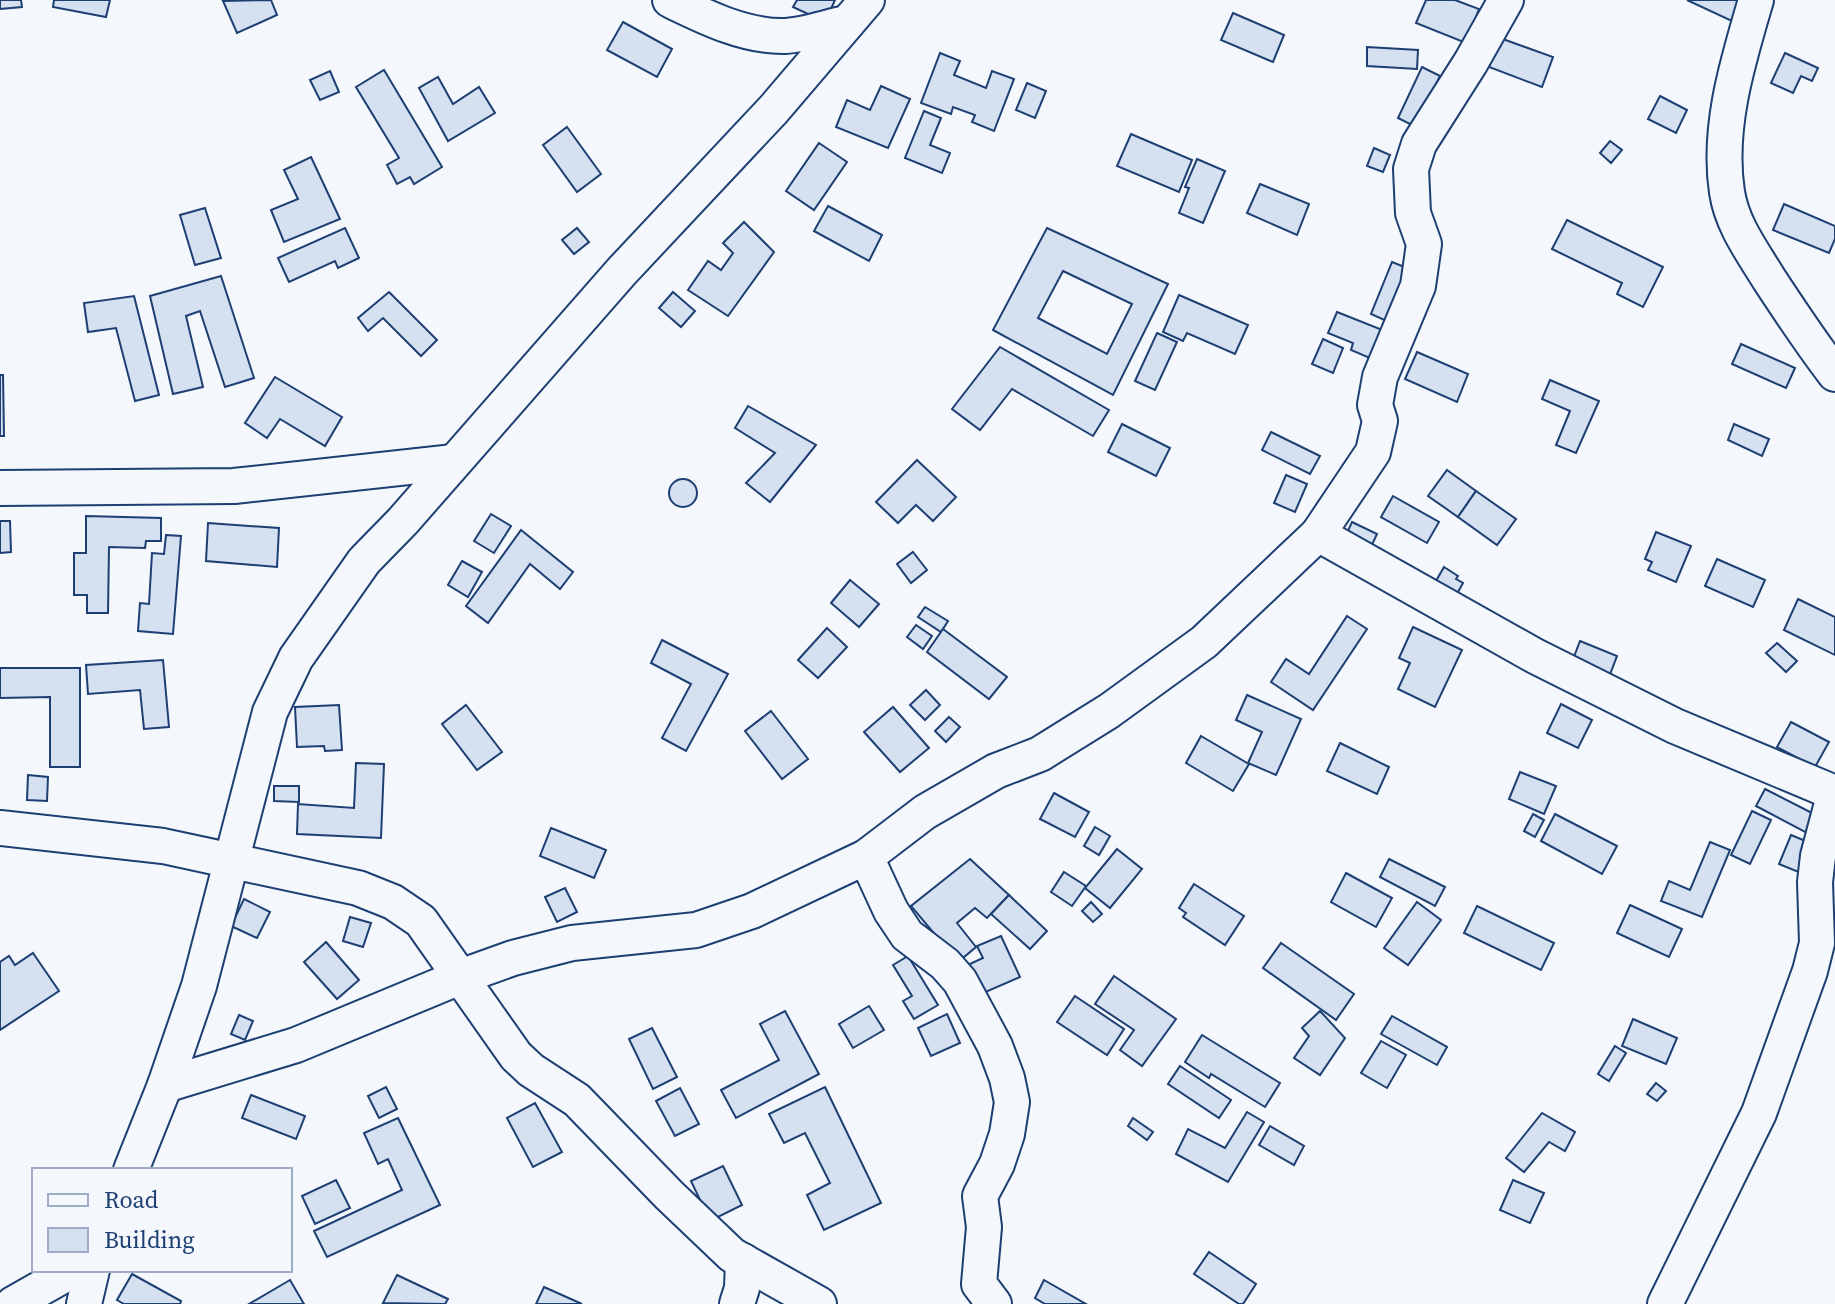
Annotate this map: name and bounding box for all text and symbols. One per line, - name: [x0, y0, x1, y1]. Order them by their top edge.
- legend: [32, 1168, 292, 1272]
- text: Road: [104, 1183, 159, 1216]
- text: Building: [104, 1223, 195, 1256]

